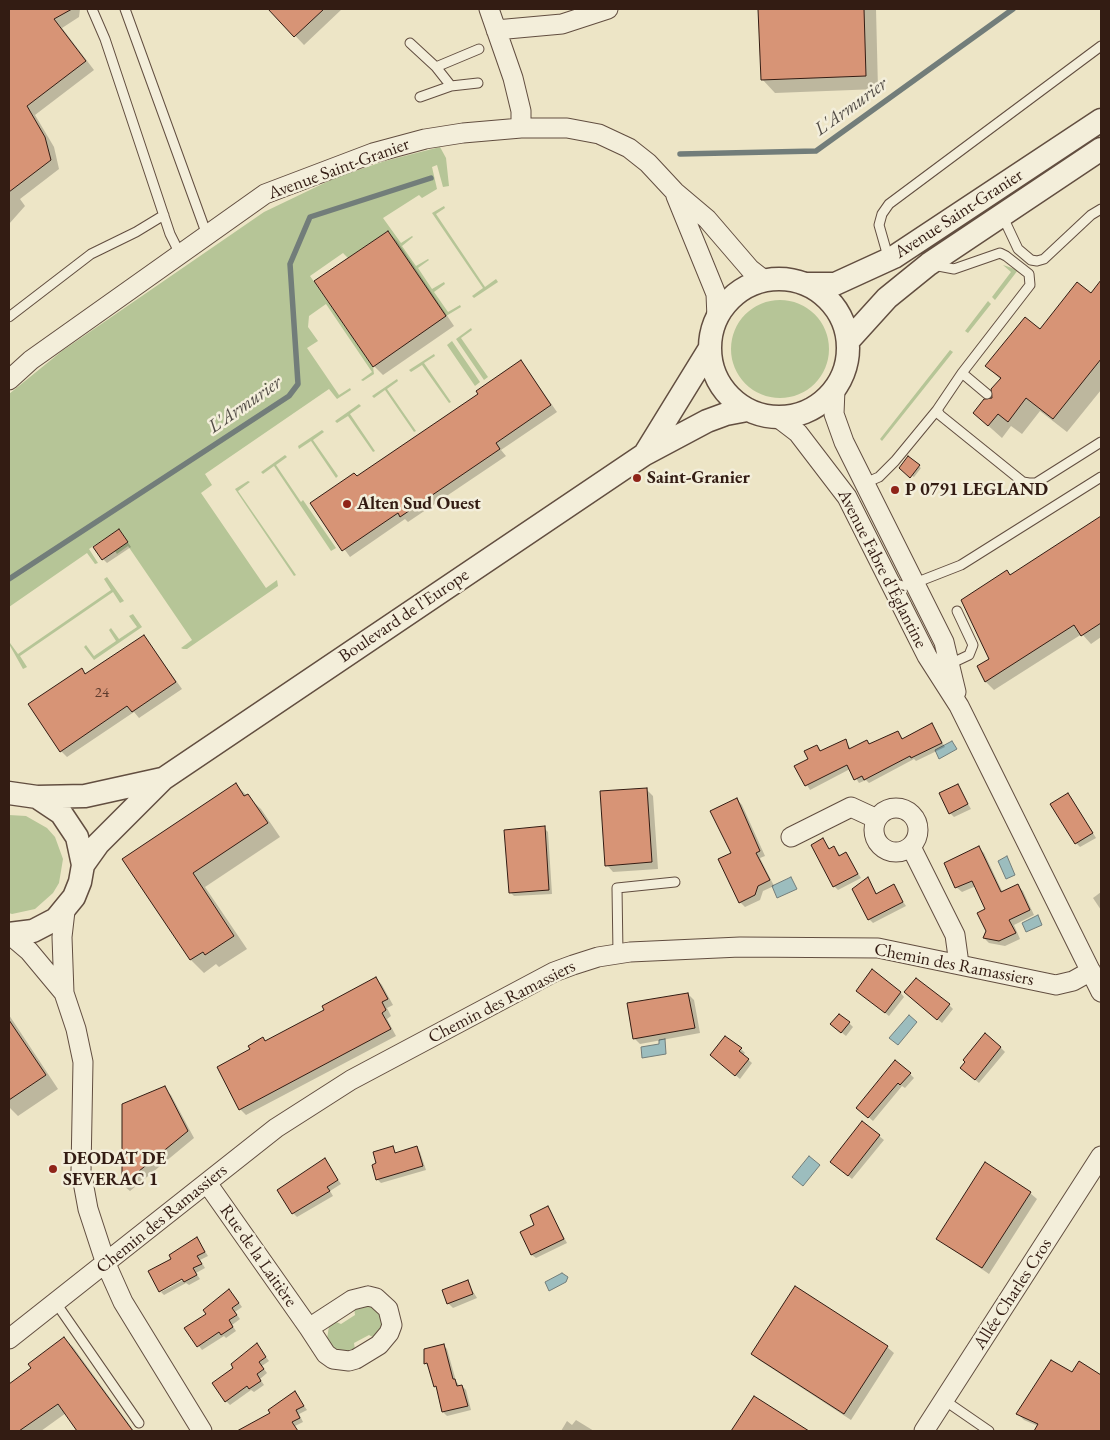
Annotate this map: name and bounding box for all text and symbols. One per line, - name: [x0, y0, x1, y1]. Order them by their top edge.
- water label: L'Armurier: [810, 73, 892, 141]
- street label: Avenue Saint-Granier: [266, 133, 412, 205]
- street label: Avenue Saint-Granier: [891, 164, 1027, 264]
- water label: L'Armurier: [204, 371, 286, 439]
- place label: Saint-Granier: [647, 467, 750, 489]
- marker: Saint-Granier: [631, 472, 643, 484]
- place label: P 0791 LEGLAND: [905, 479, 1048, 501]
- marker: P 0791 LEGLAND: [889, 484, 901, 496]
- street label: Avenue Fabre d'Églantine: [833, 486, 931, 652]
- place label: Alten Sud Ouest: [357, 493, 481, 515]
- marker: Alten Sud Ouest: [341, 498, 353, 510]
- street label: Boulevard de l'Europe: [335, 564, 473, 668]
- house number: 24: [95, 684, 109, 702]
- street label: Chemin des Ramassiers: [872, 939, 1036, 991]
- street label: Chemin des Ramassiers: [425, 956, 579, 1048]
- place label: DEODAT DE SEVERAC 1: [63, 1148, 166, 1190]
- street label: Chemin des Ramassiers: [92, 1160, 232, 1278]
- marker: DEODAT DE SEVERAC 1: [47, 1163, 59, 1175]
- street label: Rue de la Laitière: [215, 1201, 301, 1311]
- street label: Allée Charles Cros: [969, 1234, 1057, 1354]

